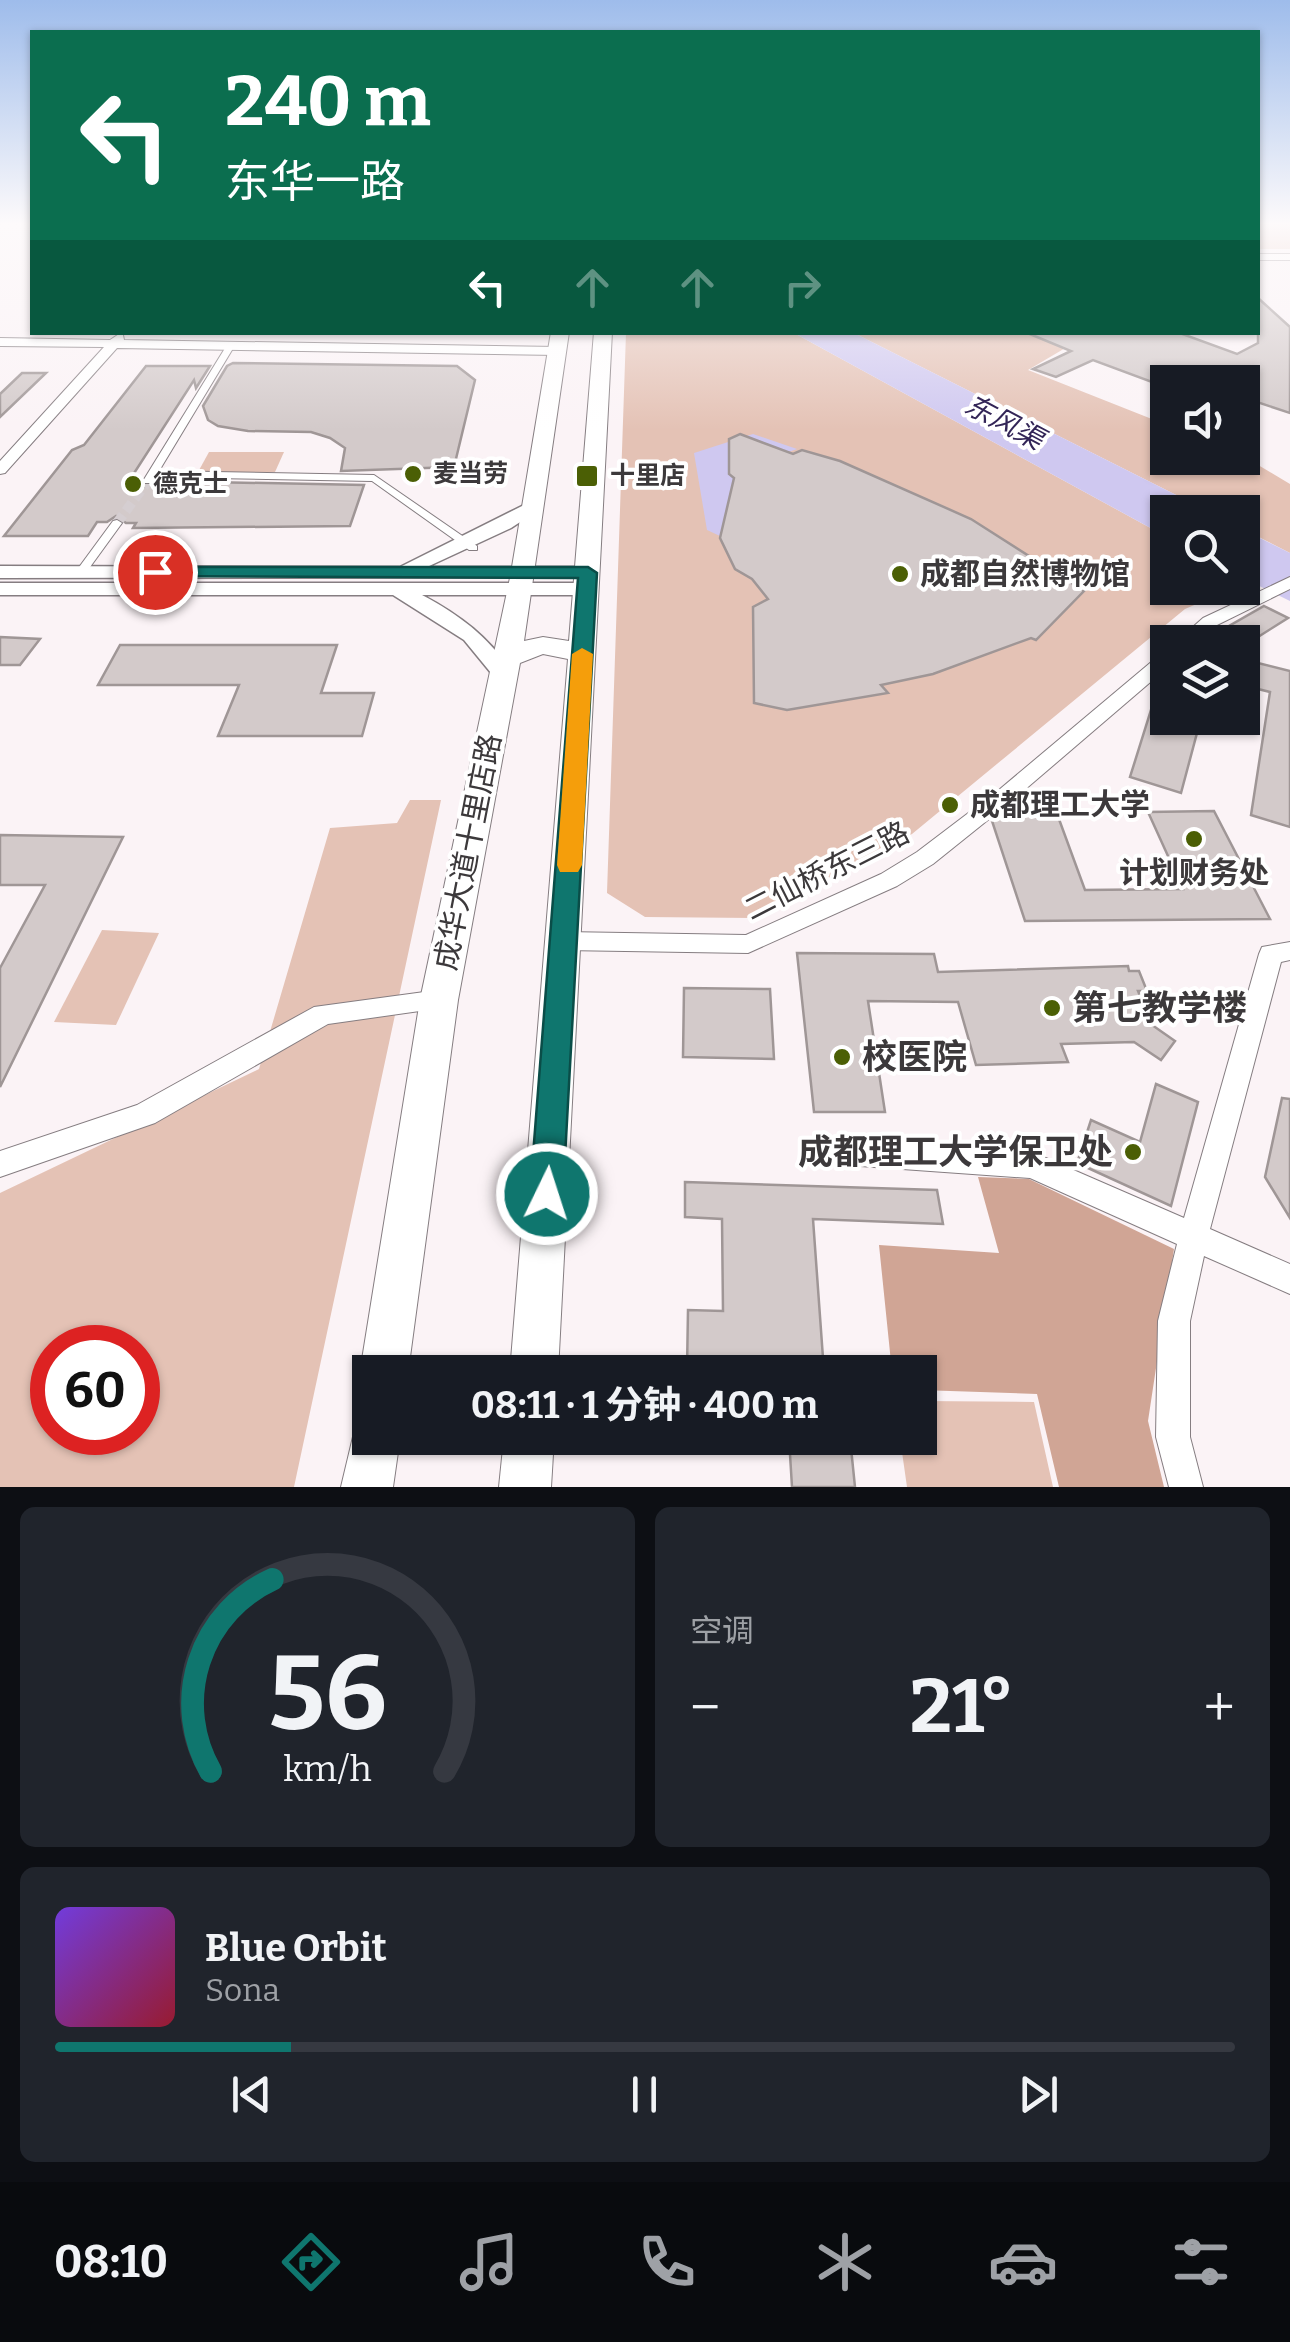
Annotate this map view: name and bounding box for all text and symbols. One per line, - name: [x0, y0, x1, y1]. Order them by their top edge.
- text: 240 m: [225, 60, 431, 144]
- icon: left: [60, 70, 190, 200]
- text: 东华一路: [225, 155, 405, 209]
- icon: left: [460, 260, 515, 315]
- icon: ahead: [565, 260, 620, 315]
- icon: ahead: [670, 260, 725, 315]
- icon: right: [775, 260, 830, 315]
- map controls: [1150, 365, 1260, 735]
- button: sound: [1150, 365, 1260, 475]
- water label: 东风渠: [959, 388, 1052, 458]
- place label: 麦当劳: [433, 459, 508, 489]
- place label: 十里店: [610, 461, 685, 491]
- marker: 麦当劳: [402, 463, 424, 485]
- marker: 十里店: [574, 463, 600, 489]
- place label: 德克士: [153, 469, 228, 499]
- marker: 德克士: [122, 473, 144, 495]
- button: search: [1150, 495, 1260, 605]
- pin: [113, 530, 198, 615]
- icon: arrive: [128, 545, 183, 600]
- place label: 成都自然博物馆: [920, 556, 1130, 592]
- marker: 成都自然博物馆: [889, 563, 911, 585]
- button: layers: [1150, 625, 1260, 735]
- street label: 成华大道十里店路: [427, 731, 509, 973]
- place label: 成都理工大学: [970, 787, 1150, 823]
- marker: 成都理工大学: [939, 794, 961, 816]
- street label: 二仙桥东三路: [739, 814, 915, 928]
- marker: 计划财务处: [1183, 828, 1205, 850]
- place label: 计划财务处: [1119, 855, 1269, 891]
- place label: 第七教学楼: [1072, 987, 1247, 1029]
- marker: 第七教学楼: [1041, 997, 1063, 1019]
- place label: 校医院: [862, 1036, 967, 1078]
- marker: 校医院: [831, 1046, 853, 1068]
- place label: 成都理工大学保卫处: [798, 1131, 1113, 1173]
- marker: 成都理工大学保卫处: [1122, 1141, 1144, 1163]
- position arrow: [495, 1142, 599, 1246]
- speed limit sign: 60: [30, 1325, 160, 1455]
- text: 08:11 · 1 分钟 · 400 m: [471, 1382, 818, 1428]
- text: 空调: [690, 1612, 754, 1650]
- text: 56: [268, 1632, 387, 1757]
- text: 21°: [910, 1662, 1014, 1752]
- text: −: [690, 1675, 720, 1741]
- text: +: [1204, 1675, 1235, 1741]
- text: km/h: [283, 1748, 372, 1790]
- text: Blue Orbit: [205, 1925, 387, 1971]
- text: Sona: [205, 1971, 280, 2009]
- icon: previous: [224, 2067, 279, 2122]
- icon: pause: [617, 2067, 672, 2122]
- icon: next: [1011, 2067, 1066, 2122]
- icon: directions: [276, 2227, 346, 2297]
- icon: music: [454, 2227, 524, 2297]
- icon: phone: [632, 2227, 702, 2297]
- icon: climate: [810, 2227, 880, 2297]
- icon: car: [988, 2227, 1058, 2297]
- icon: filters: [1166, 2227, 1236, 2297]
- text: 08:10: [54, 2235, 168, 2289]

